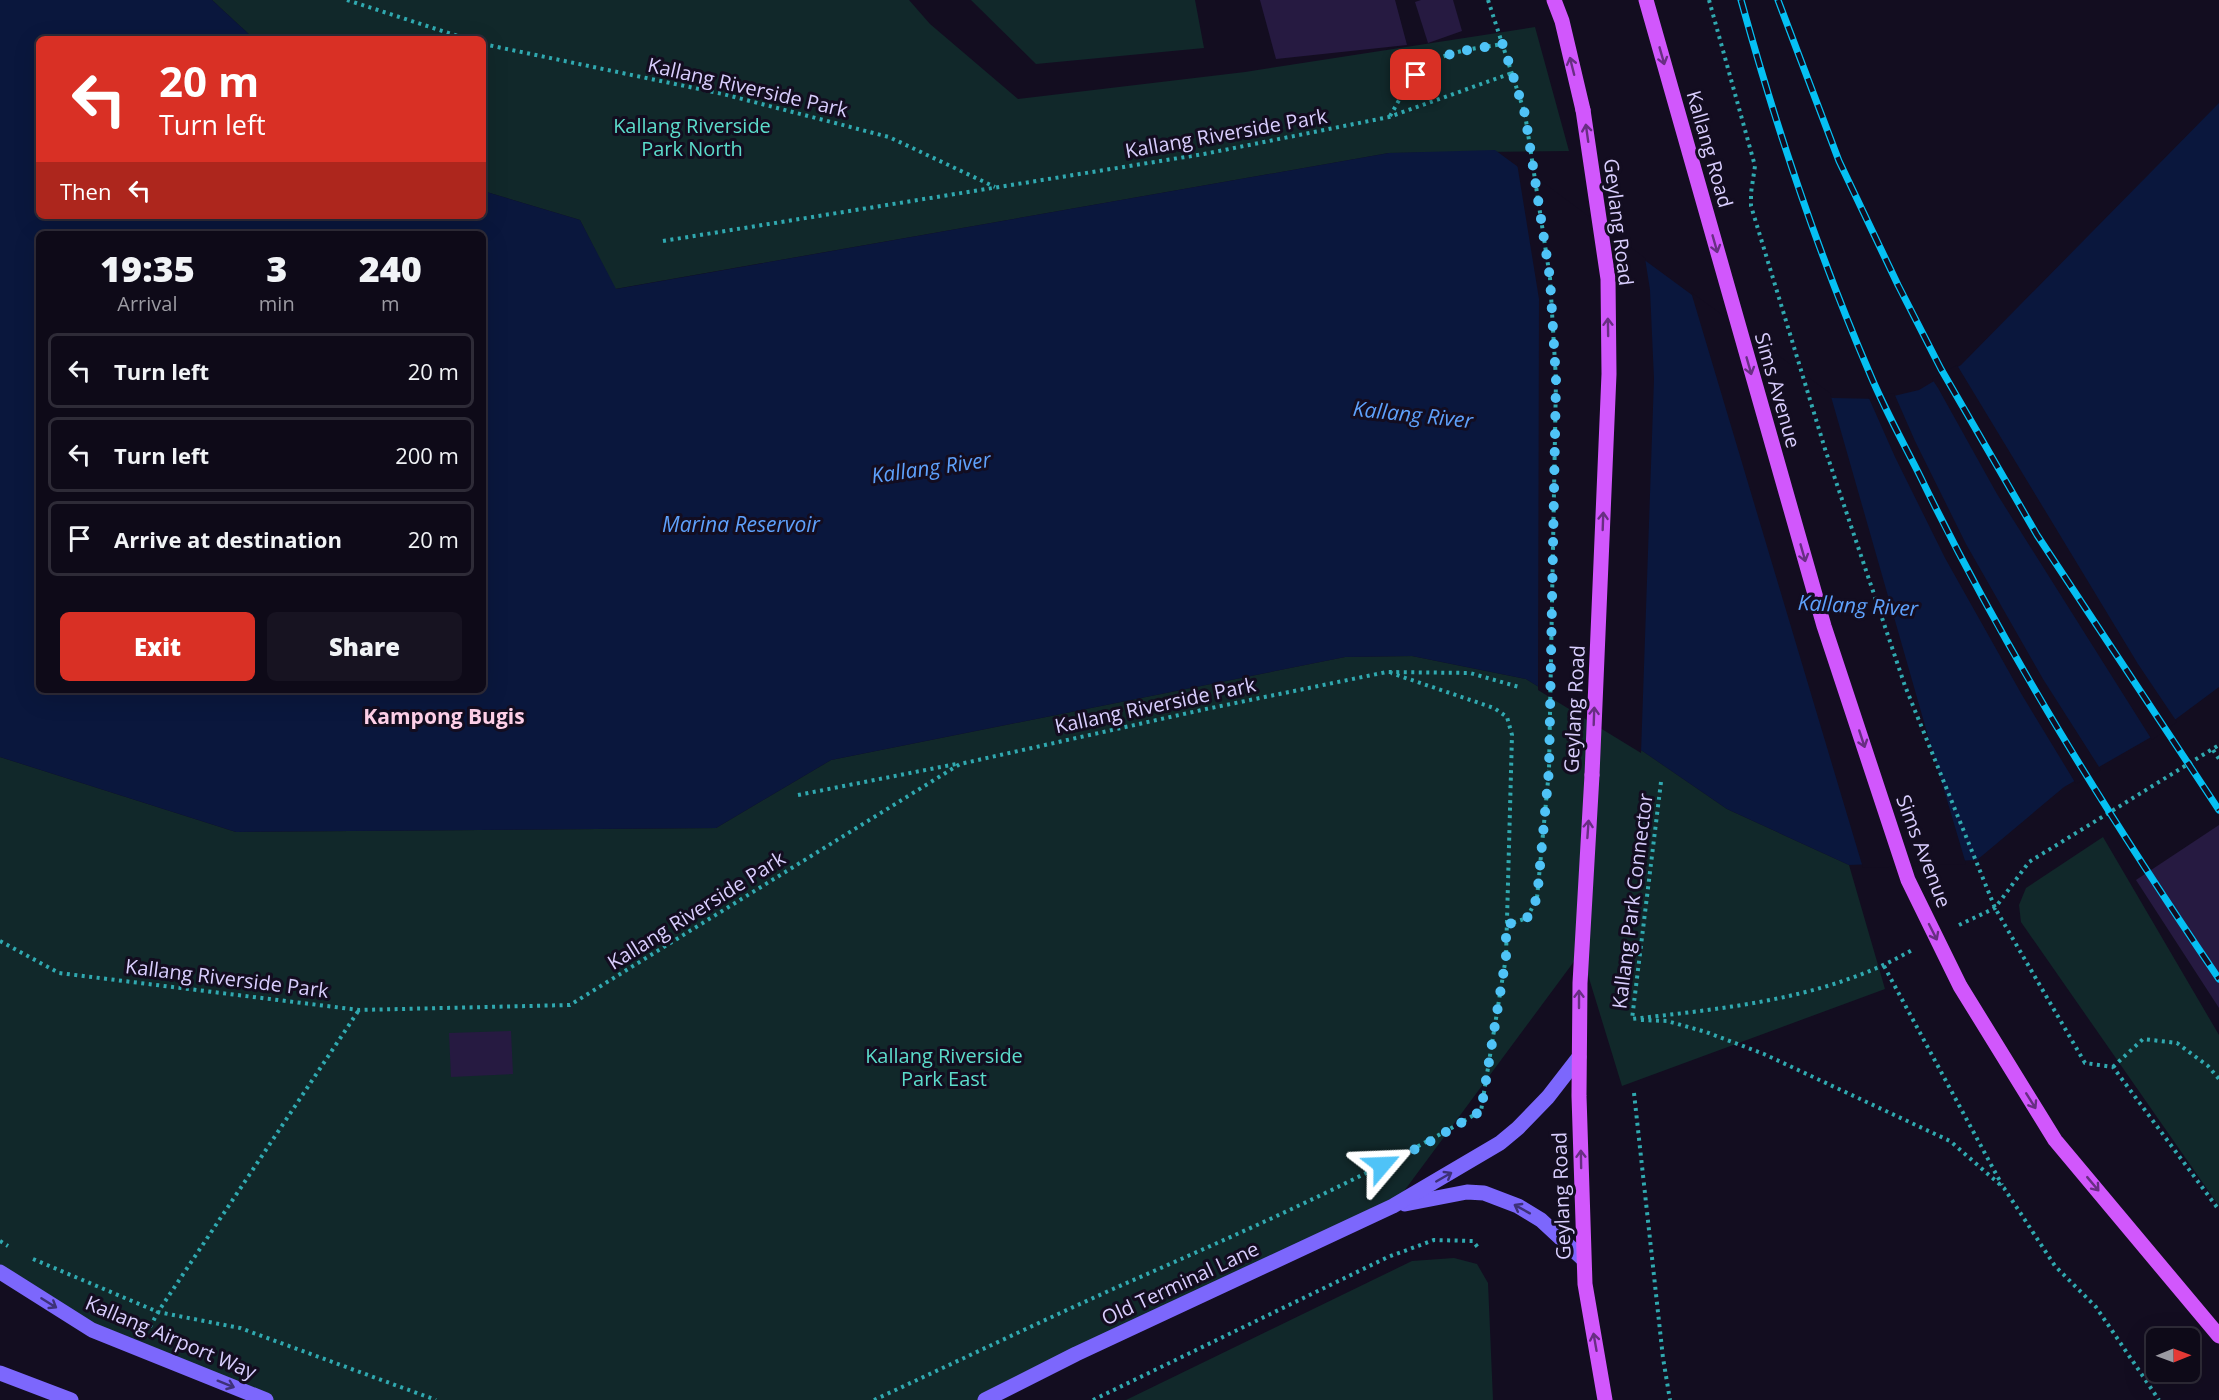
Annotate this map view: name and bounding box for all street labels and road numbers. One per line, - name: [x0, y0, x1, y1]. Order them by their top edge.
- street label: Kallang Riverside Park: [645, 51, 851, 123]
- street label: Kallang Road: [1680, 87, 1740, 211]
- street label: Kallang Riverside Park: [1123, 102, 1330, 164]
- street label: Geylang Road: [1598, 157, 1640, 287]
- street label: Sims Avenue: [1749, 329, 1807, 451]
- street label: Geylang Road: [1557, 644, 1591, 774]
- street label: Kallang Riverside Park: [1052, 670, 1258, 739]
- street label: Sims Avenue: [1890, 791, 1958, 911]
- street label: Kallang Park Connector: [1605, 792, 1659, 1010]
- street label: Kallang Riverside Park: [602, 844, 790, 976]
- street label: Kallang Riverside Park: [124, 952, 331, 1004]
- street label: Geylang Road: [1545, 1132, 1577, 1260]
- street label: Old Terminal Lane: [1097, 1235, 1263, 1331]
- street label: Kallang Airport Way: [81, 1289, 261, 1386]

